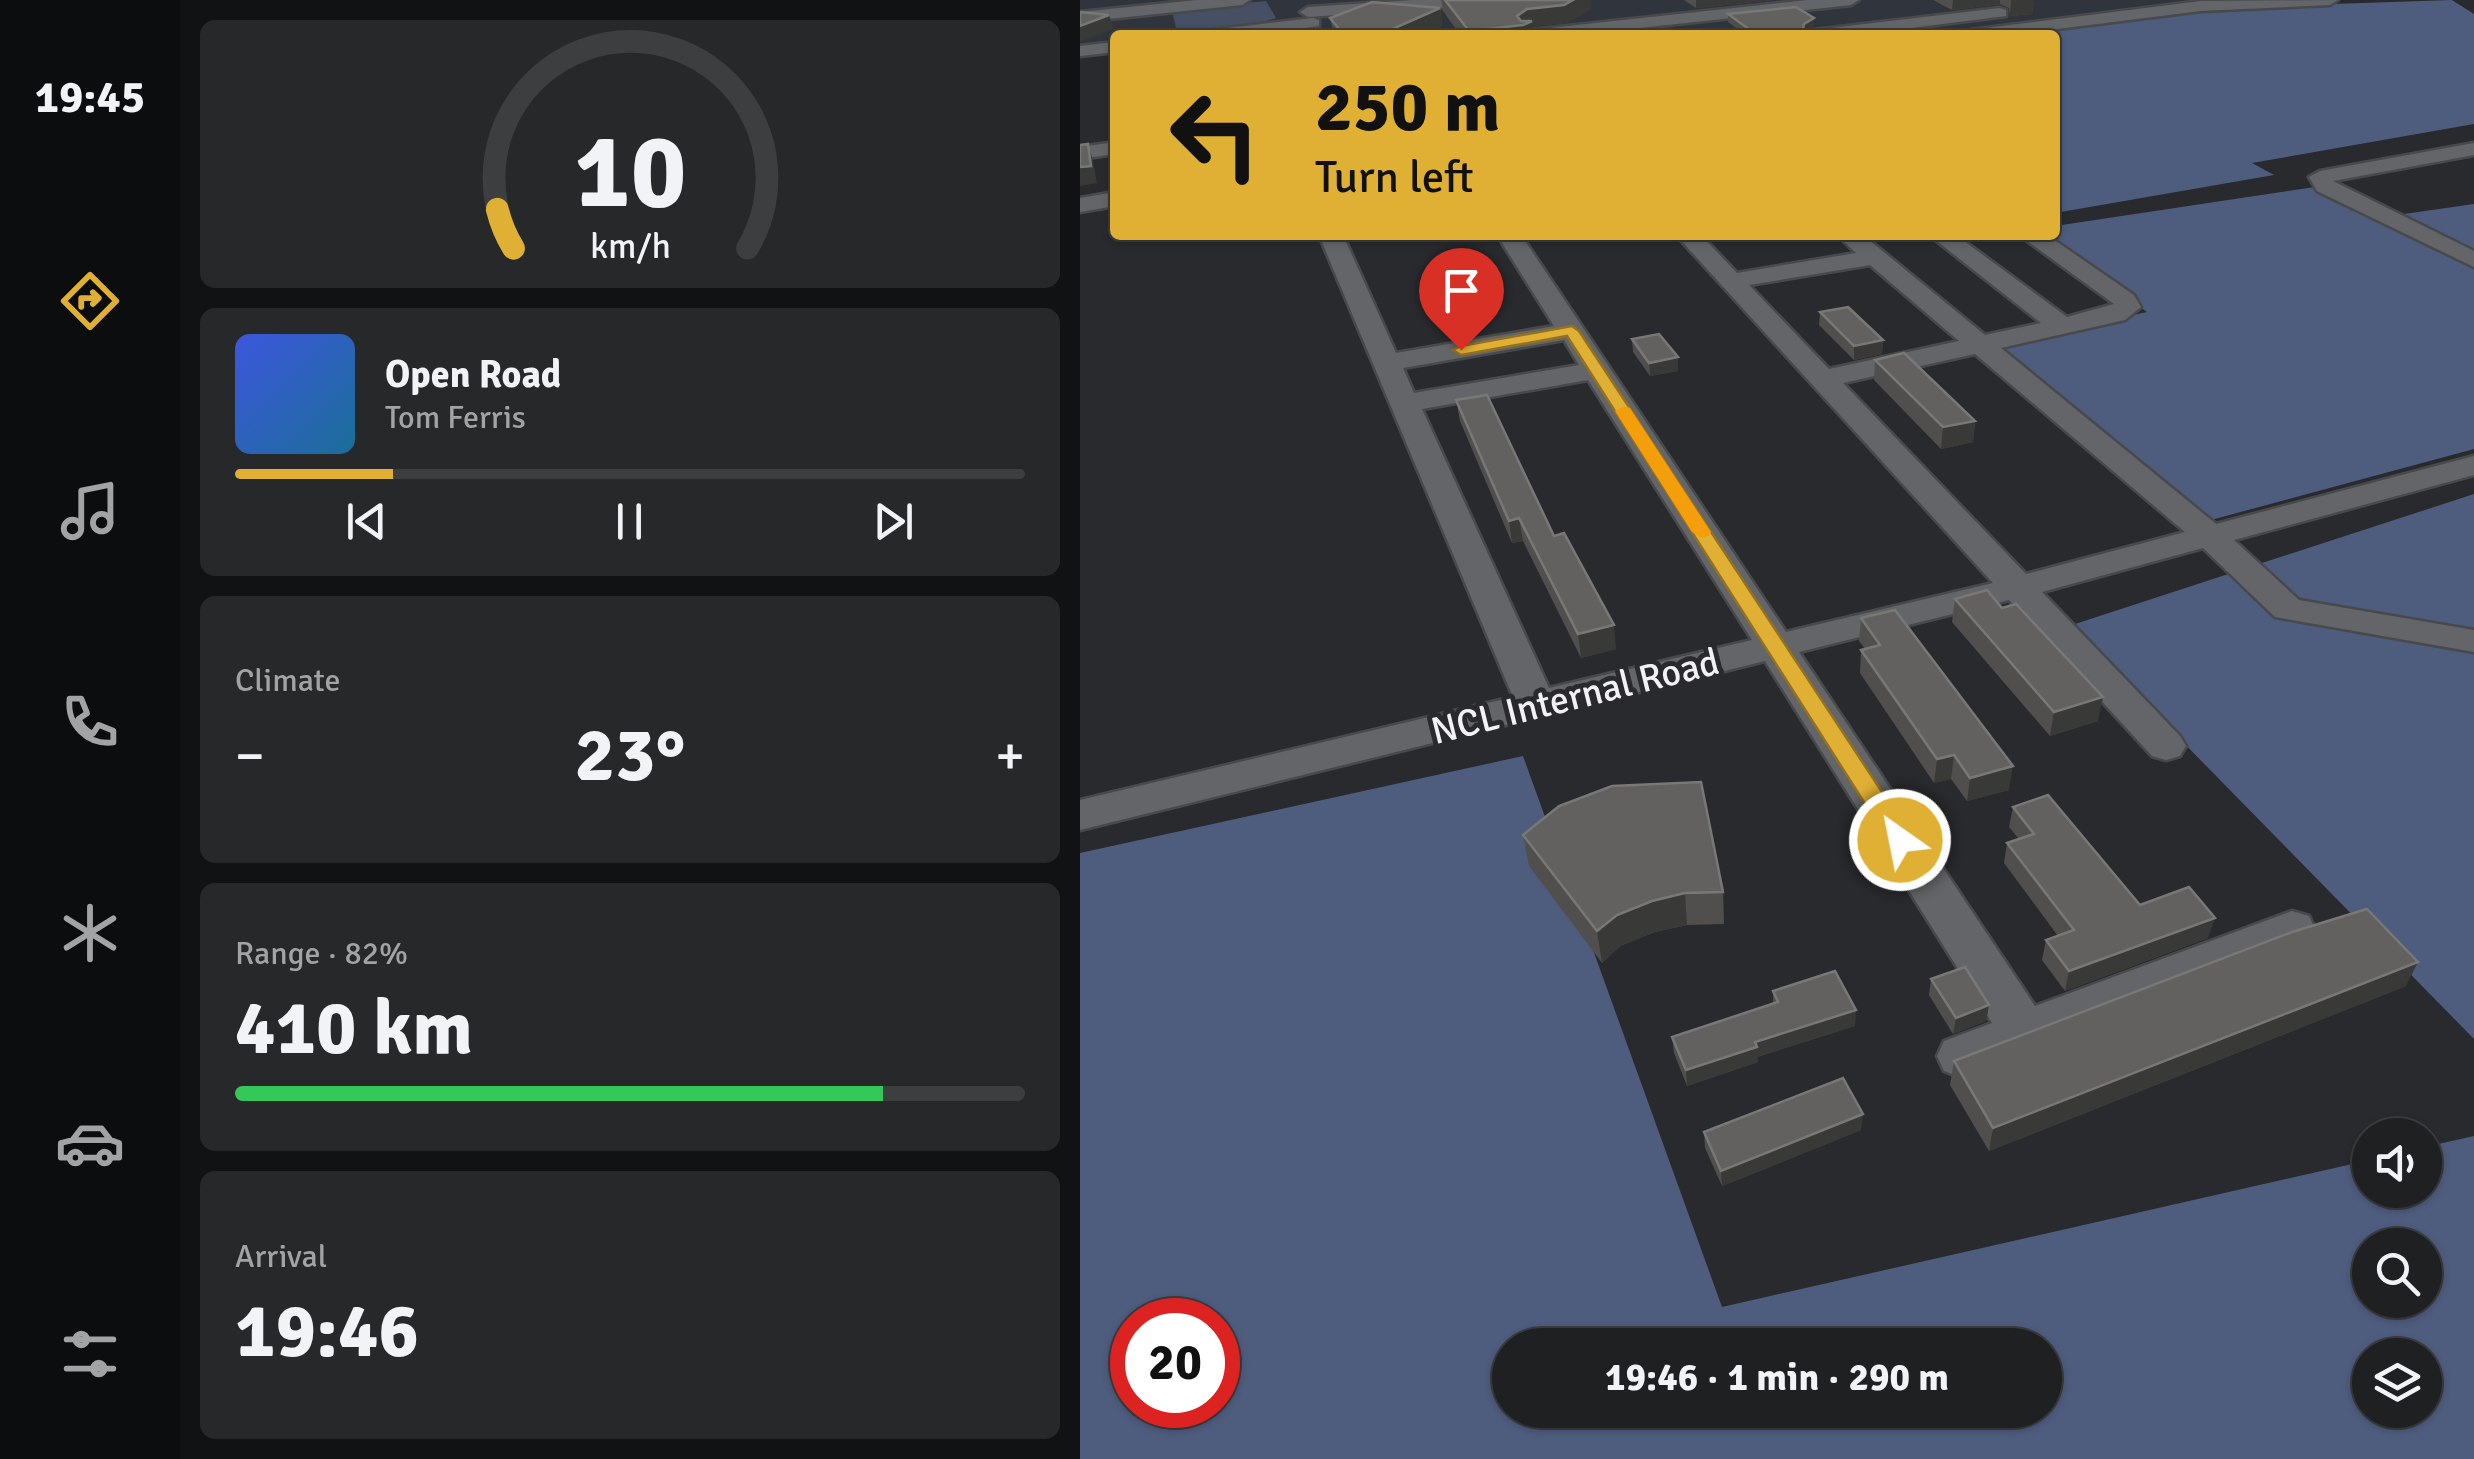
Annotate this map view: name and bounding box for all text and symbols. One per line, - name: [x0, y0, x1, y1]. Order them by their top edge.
- text: 250 m: [1315, 64, 1500, 150]
- text: 19:45: [35, 70, 145, 125]
- icon: left: [1150, 70, 1280, 200]
- text: 10: [574, 108, 686, 236]
- text: Turn left: [1315, 150, 1474, 205]
- text: km/h: [590, 224, 670, 268]
- pin: [1419, 248, 1504, 351]
- icon: arrive: [1434, 263, 1489, 318]
- icon: directions: [55, 266, 125, 336]
- text: Open Road: [385, 351, 561, 398]
- text: Tom Ferris: [385, 398, 526, 437]
- icon: music: [55, 476, 125, 546]
- icon: previous: [339, 494, 394, 549]
- icon: pause: [602, 494, 657, 549]
- icon: next: [866, 494, 921, 549]
- street label: NCL Internal Road: [1426, 638, 1724, 755]
- text: Climate: [235, 661, 341, 700]
- icon: phone: [55, 687, 125, 757]
- text: 23°: [575, 709, 686, 802]
- text: −: [235, 722, 265, 790]
- text: +: [995, 722, 1025, 790]
- position arrow: [1848, 788, 1952, 892]
- icon: climate: [55, 898, 125, 968]
- text: Range · 82%: [235, 934, 408, 973]
- text: 410 km: [235, 982, 473, 1075]
- icon: car: [55, 1108, 125, 1178]
- map controls: [2352, 1118, 2442, 1428]
- button: sound: [2352, 1118, 2442, 1208]
- button: search: [2352, 1228, 2442, 1318]
- text: Arrival: [235, 1237, 327, 1276]
- text: 19:46: [235, 1285, 419, 1378]
- speed limit sign: 20: [1110, 1298, 1240, 1428]
- icon: filters: [55, 1319, 125, 1389]
- button: layers: [2352, 1338, 2442, 1428]
- text: 19:46 · 1 min · 290 m: [1605, 1354, 1949, 1401]

